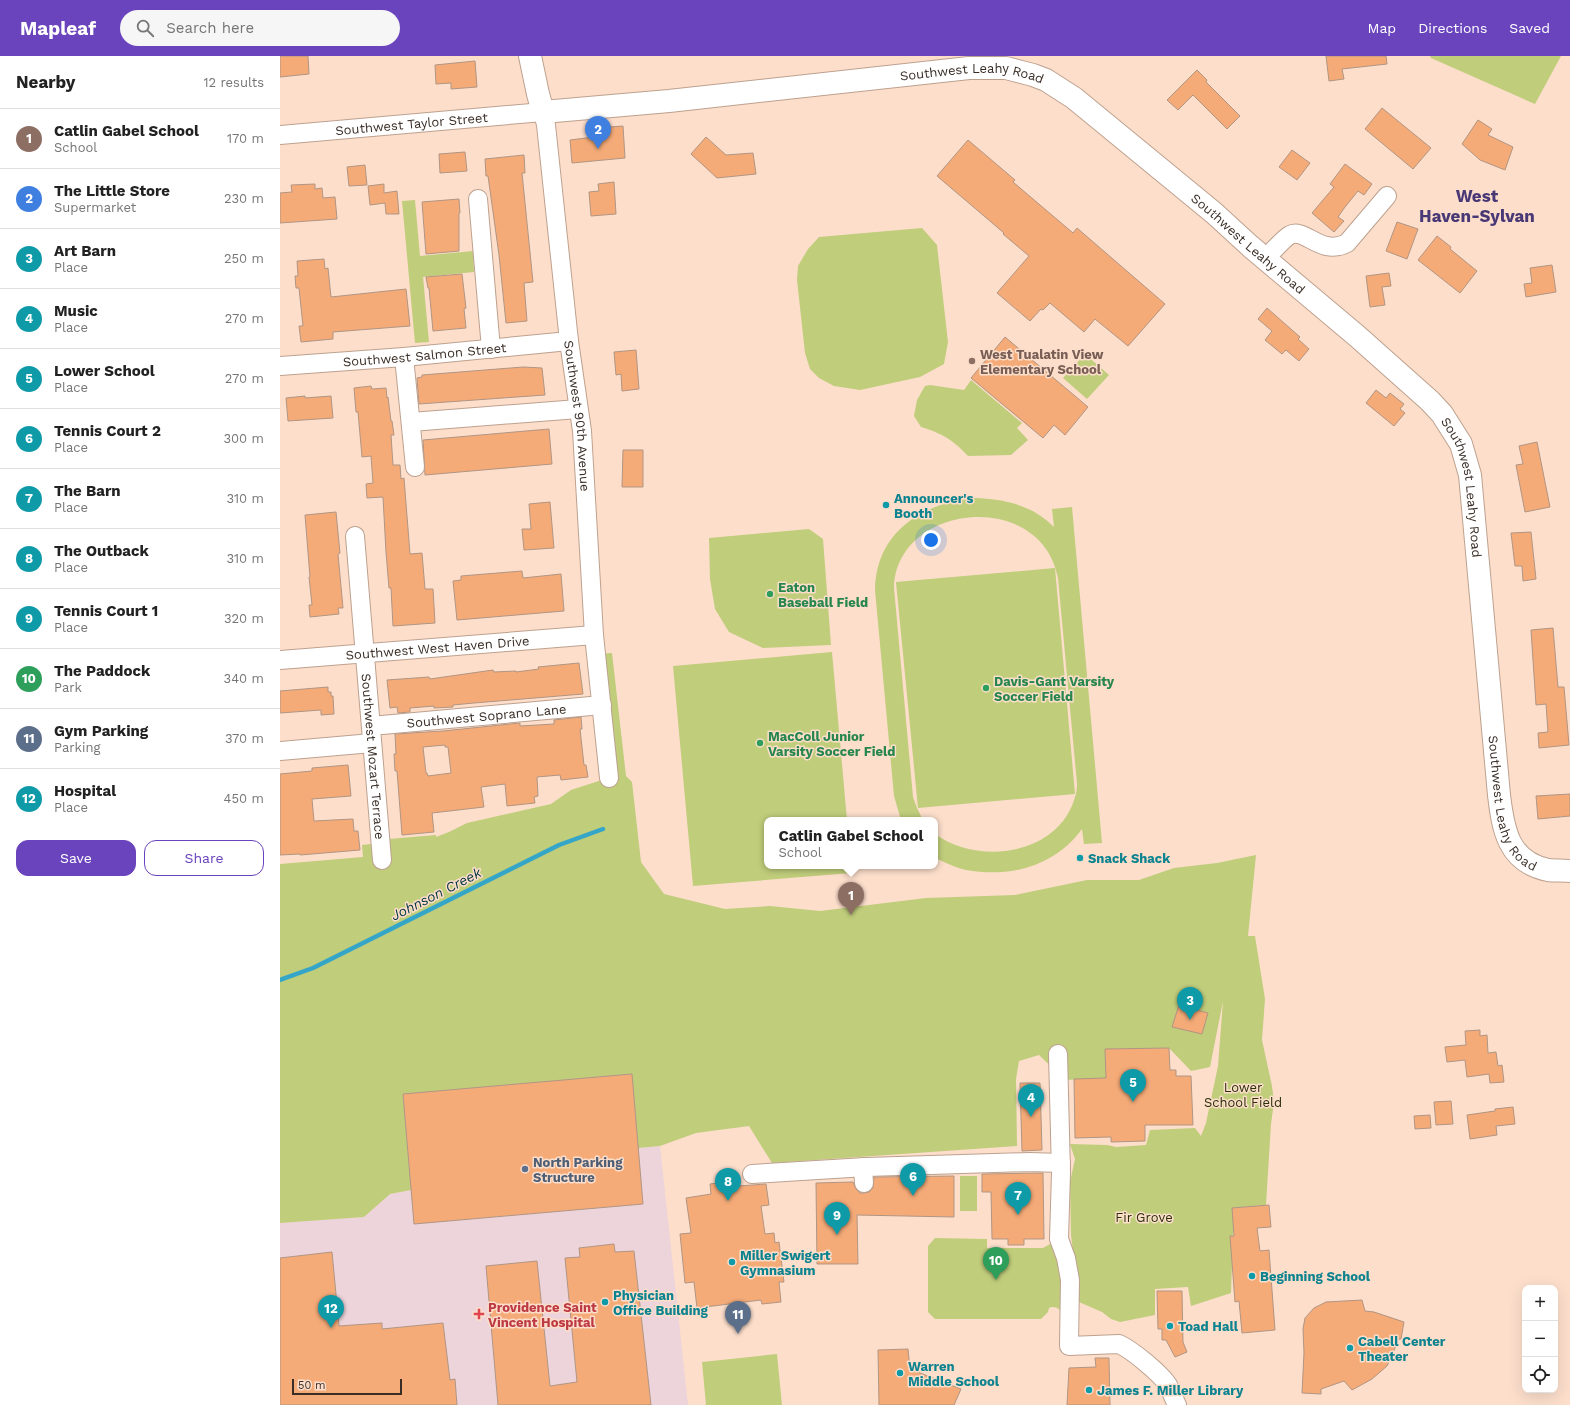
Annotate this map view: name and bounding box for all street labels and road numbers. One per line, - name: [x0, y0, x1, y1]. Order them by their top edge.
- street label: Southwest Leahy Road: [899, 61, 1046, 86]
- street label: Southwest Taylor Street: [335, 110, 489, 138]
- street label: Southwest Leahy Road: [1188, 191, 1308, 297]
- street label: Southwest 90th Avenue: [561, 339, 593, 492]
- street label: Southwest Salmon Street: [342, 340, 507, 369]
- street label: Southwest Leahy Road: [1438, 415, 1484, 558]
- street label: Southwest West Haven Drive: [345, 633, 530, 663]
- street label: Southwest Mozart Terrace: [358, 673, 387, 840]
- street label: Southwest Soprano Lane: [406, 701, 567, 731]
- street label: Southwest Leahy Road: [1486, 735, 1539, 874]

